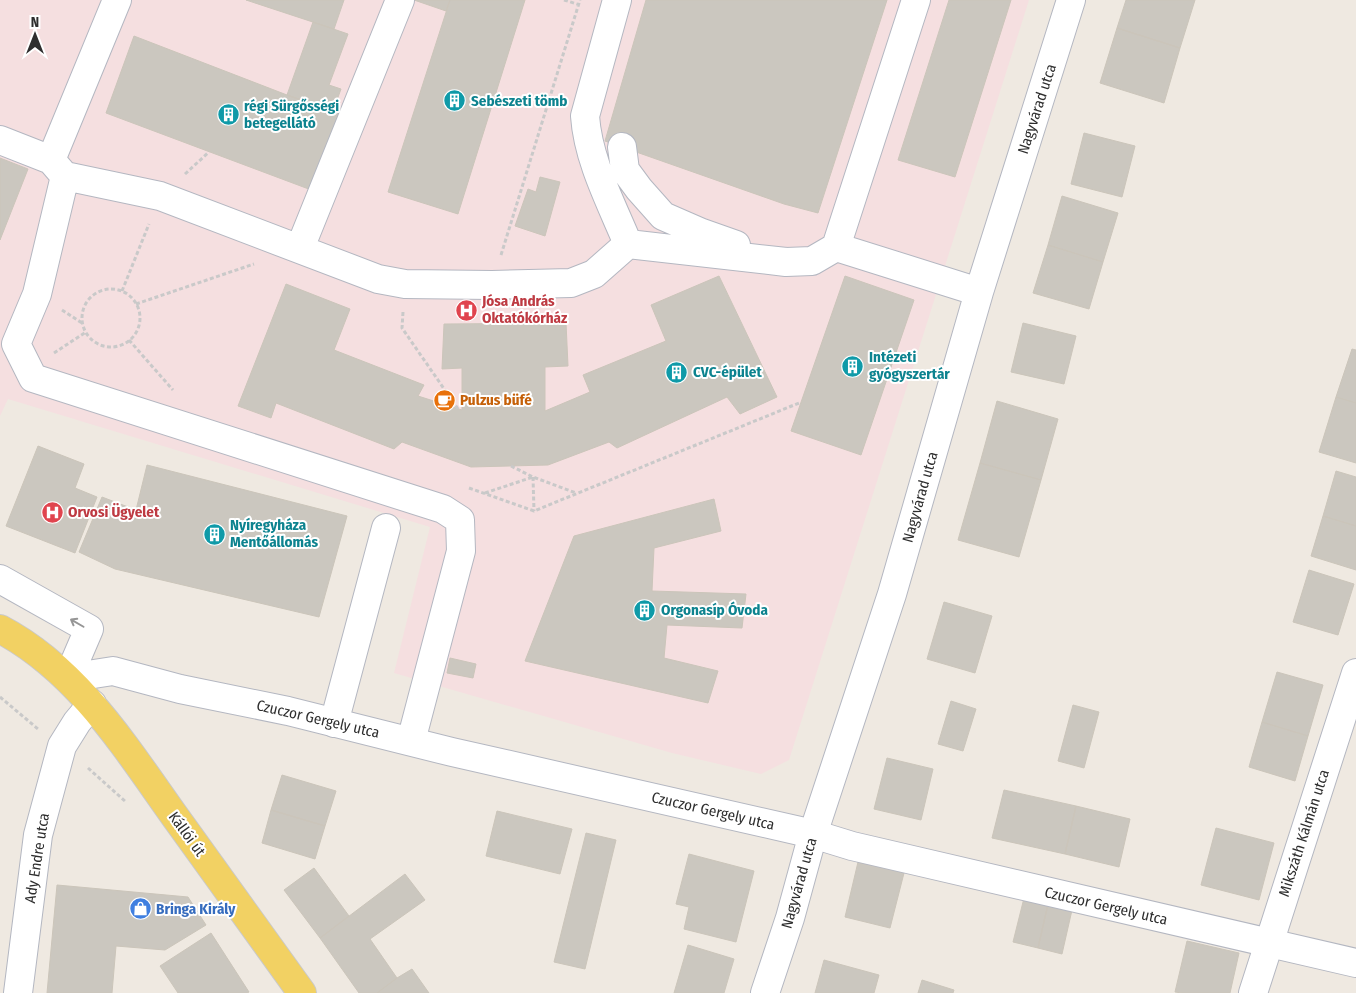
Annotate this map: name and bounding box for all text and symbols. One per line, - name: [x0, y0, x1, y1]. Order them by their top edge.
- north arrow: [10, 10, 60, 60]
- text: N: [31, 14, 39, 31]
- street label: Nagyvárad utca: [1014, 62, 1060, 156]
- building icon: Sebészeti tömb: [443, 89, 467, 113]
- place label: Sebészeti tömb: [471, 92, 567, 110]
- place label: régi Sürgősségi betegellátó: [244, 97, 339, 132]
- building icon: régi Sürgősségi betegellátó: [216, 103, 240, 127]
- place label: Jósa András Oktatókórház: [481, 292, 568, 327]
- hospital icon: Jósa András Oktatókórház: [454, 298, 478, 322]
- place label: Intézeti gyógyszertár: [869, 348, 950, 383]
- building icon: Intézeti gyógyszertár: [841, 354, 865, 378]
- building icon: CVC-épület: [665, 360, 689, 384]
- place label: CVC-épület: [693, 363, 762, 381]
- cafe icon: Pulzus büfé: [432, 388, 456, 412]
- place label: Pulzus büfé: [460, 391, 532, 409]
- street label: Nagyvárad utca: [898, 449, 942, 545]
- hospital icon: Orvosi Ügyelet: [40, 500, 64, 524]
- place label: Orvosi Ügyelet: [68, 503, 160, 521]
- place label: Nyíregyháza Mentőállomás: [230, 516, 318, 551]
- building icon: Nyíregyháza Mentőállomás: [202, 522, 226, 546]
- building icon: Orgonasíp Óvoda: [633, 598, 657, 622]
- place label: Orgonasíp Óvoda: [661, 601, 768, 619]
- one-way arrow: [70, 618, 85, 628]
- street label: Czuczor Gergely utca: [255, 696, 381, 742]
- street label: Mikszáth Kálmán utca: [1275, 767, 1333, 899]
- street label: Czuczor Gergely utca: [650, 788, 776, 834]
- street label: Kállói út: [165, 808, 209, 860]
- street label: Ady Endre utca: [21, 812, 53, 904]
- street label: Nagyvárad utca: [777, 835, 821, 931]
- street label: Czuczor Gergely utca: [1043, 883, 1169, 929]
- shop icon: Bringa Király: [128, 897, 152, 921]
- place label: Bringa Király: [156, 900, 236, 918]

